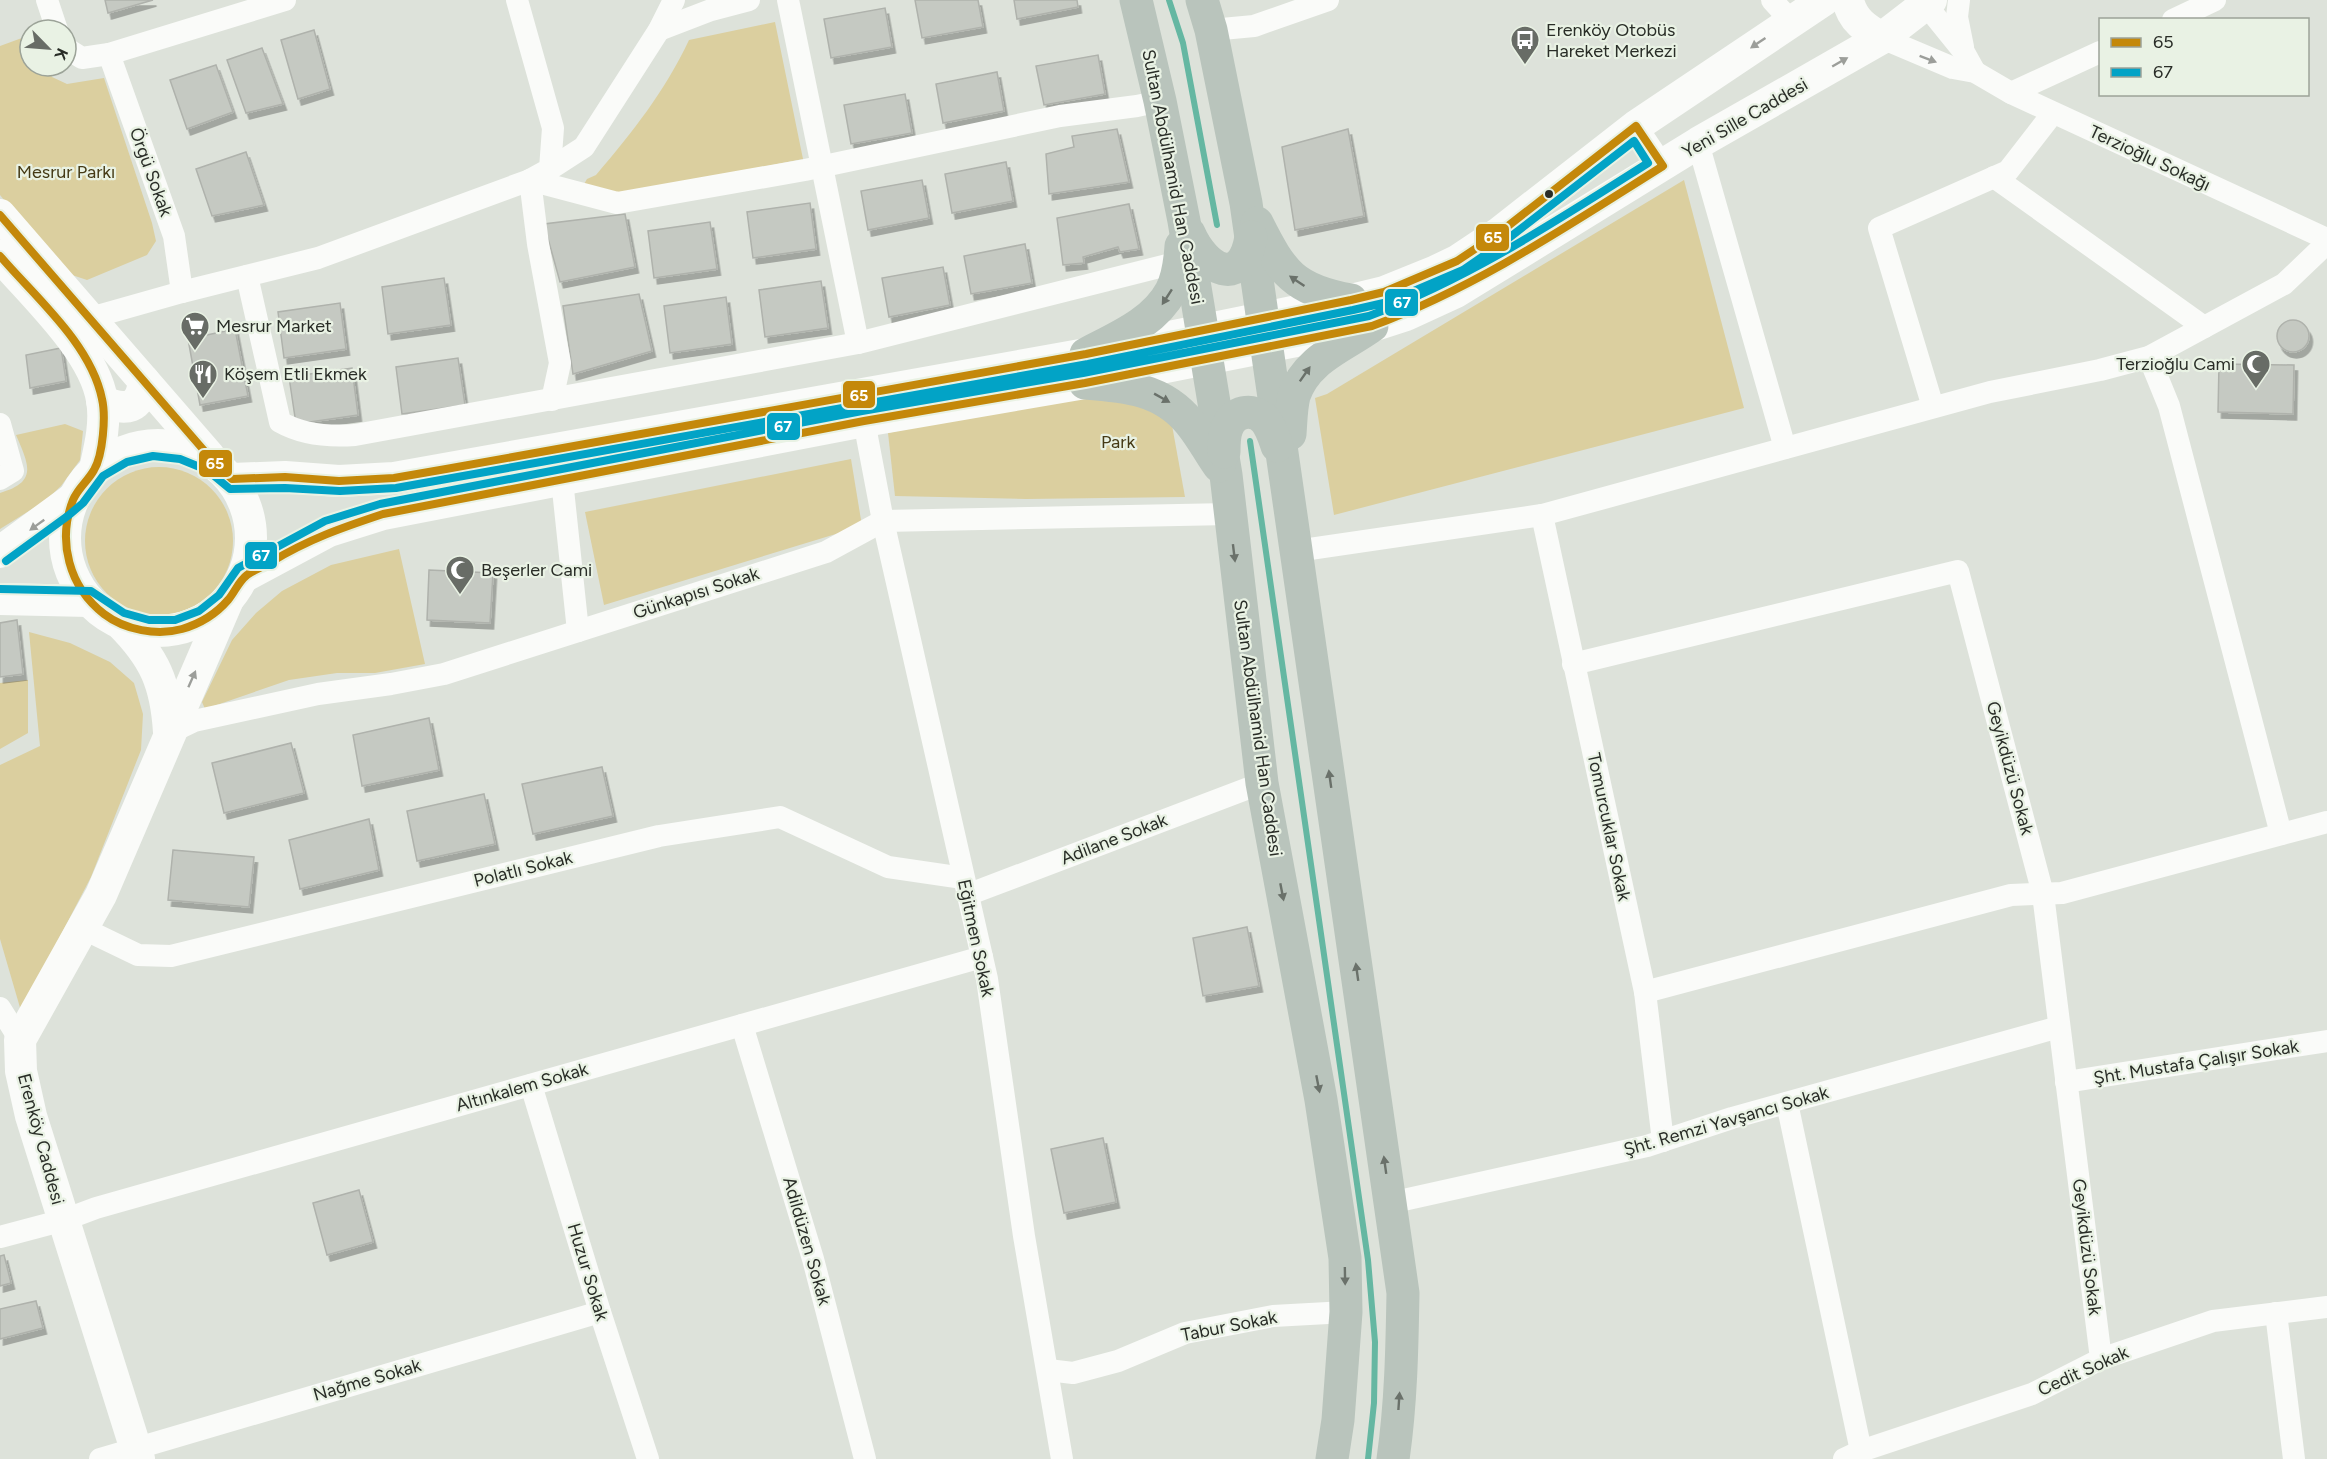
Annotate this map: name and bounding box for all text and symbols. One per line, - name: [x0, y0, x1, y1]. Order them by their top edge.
- north arrow: [18, 18, 78, 78]
- legend: [2099, 18, 2309, 96]
- place label: Erenköy Otobüs Hareket Merkezi: [1546, 19, 1677, 62]
- bus stop icon: Erenköy Otobüs Hareket Merkezi: [1509, 24, 1541, 66]
- text: 65: [2153, 31, 2174, 53]
- one-way arrow: [1750, 37, 1766, 49]
- text: K: [50, 45, 72, 63]
- street label: Sultan Abdülhamid Han Caddesi: [1137, 48, 1209, 306]
- one-way arrow: [1919, 54, 1937, 64]
- one-way arrow: [1832, 57, 1848, 68]
- text: 67: [2153, 61, 2173, 83]
- street label: Yeni Sille Caddesi: [1678, 73, 1812, 163]
- street label: Terzioğlu Sokağı: [2086, 120, 2214, 196]
- street label: Örgü Sokak: [125, 125, 177, 220]
- park label: Mesrur Parkı: [17, 161, 115, 183]
- unlabelled marker: [1543, 188, 1555, 200]
- line badge: 65: [1475, 223, 1510, 252]
- text: 65: [1484, 228, 1502, 247]
- one-way arrow: [1289, 275, 1305, 286]
- line badge: 67: [1384, 288, 1419, 317]
- one-way arrow: [1162, 289, 1173, 305]
- text: 67: [1393, 293, 1411, 312]
- supermarket icon: Mesrur Market: [179, 310, 211, 352]
- place label: Mesrur Market: [216, 315, 332, 337]
- mosque icon: Terzioğlu Cami: [2240, 348, 2272, 390]
- place label: Terzioğlu Cami: [2116, 353, 2235, 375]
- restaurant icon: Köşem Etli Ekmek: [187, 358, 219, 400]
- place label: Köşem Etli Ekmek: [224, 363, 367, 385]
- one-way arrow: [1299, 367, 1311, 383]
- line badge: 65: [842, 380, 876, 409]
- text: 65: [850, 386, 868, 405]
- one-way arrow: [1154, 393, 1170, 404]
- line badge: 67: [766, 412, 801, 441]
- text: 67: [774, 417, 792, 436]
- park label: Park: [1101, 431, 1135, 453]
- line badge: 65: [198, 449, 233, 478]
- text: 65: [206, 454, 224, 473]
- one-way arrow: [29, 519, 44, 531]
- line badge: 67: [244, 541, 278, 570]
- one-way arrow: [1229, 544, 1239, 563]
- text: 67: [252, 546, 270, 565]
- mosque icon: Beşerler Cami: [444, 554, 476, 596]
- place label: Beşerler Cami: [481, 559, 592, 581]
- street label: Günkapısı Sokak: [630, 562, 762, 624]
- street label: Sultan Abdülhamid Han Caddesi: [1229, 598, 1287, 858]
- one-way arrow: [188, 671, 197, 688]
- street label: Geyikdüzü Sokak: [1982, 699, 2038, 837]
- street label: Tomurcuklar Sokak: [1583, 751, 1635, 903]
- one-way arrow: [1325, 770, 1334, 789]
- street label: Adilane Sokak: [1058, 809, 1171, 869]
- street label: Polatlı Sokak: [471, 846, 575, 892]
- street label: Eğitmen Sokak: [953, 877, 999, 999]
- one-way arrow: [1278, 883, 1287, 902]
- one-way arrow: [1353, 963, 1362, 982]
- street label: Şht. Mustafa Çalışır Sokak: [2092, 1035, 2300, 1089]
- street label: Altınkalem Sokak: [453, 1058, 591, 1116]
- street label: Erenköy Caddesi: [13, 1071, 69, 1207]
- one-way arrow: [1314, 1074, 1323, 1093]
- street label: Şht. Remzi Yavşancı Sokak: [1621, 1081, 1831, 1161]
- one-way arrow: [1381, 1156, 1390, 1175]
- street label: Adildüzen Sokak: [778, 1174, 836, 1308]
- street label: Geyikdüzü Sokak: [2068, 1178, 2106, 1317]
- street label: Huzur Sokak: [563, 1221, 613, 1324]
- one-way arrow: [1340, 1267, 1350, 1286]
- street label: Tabur Sokak: [1179, 1306, 1279, 1346]
- street label: Cedit Sokak: [2034, 1341, 2132, 1401]
- street label: Nağme Sokak: [311, 1354, 424, 1406]
- one-way arrow: [1394, 1391, 1404, 1410]

